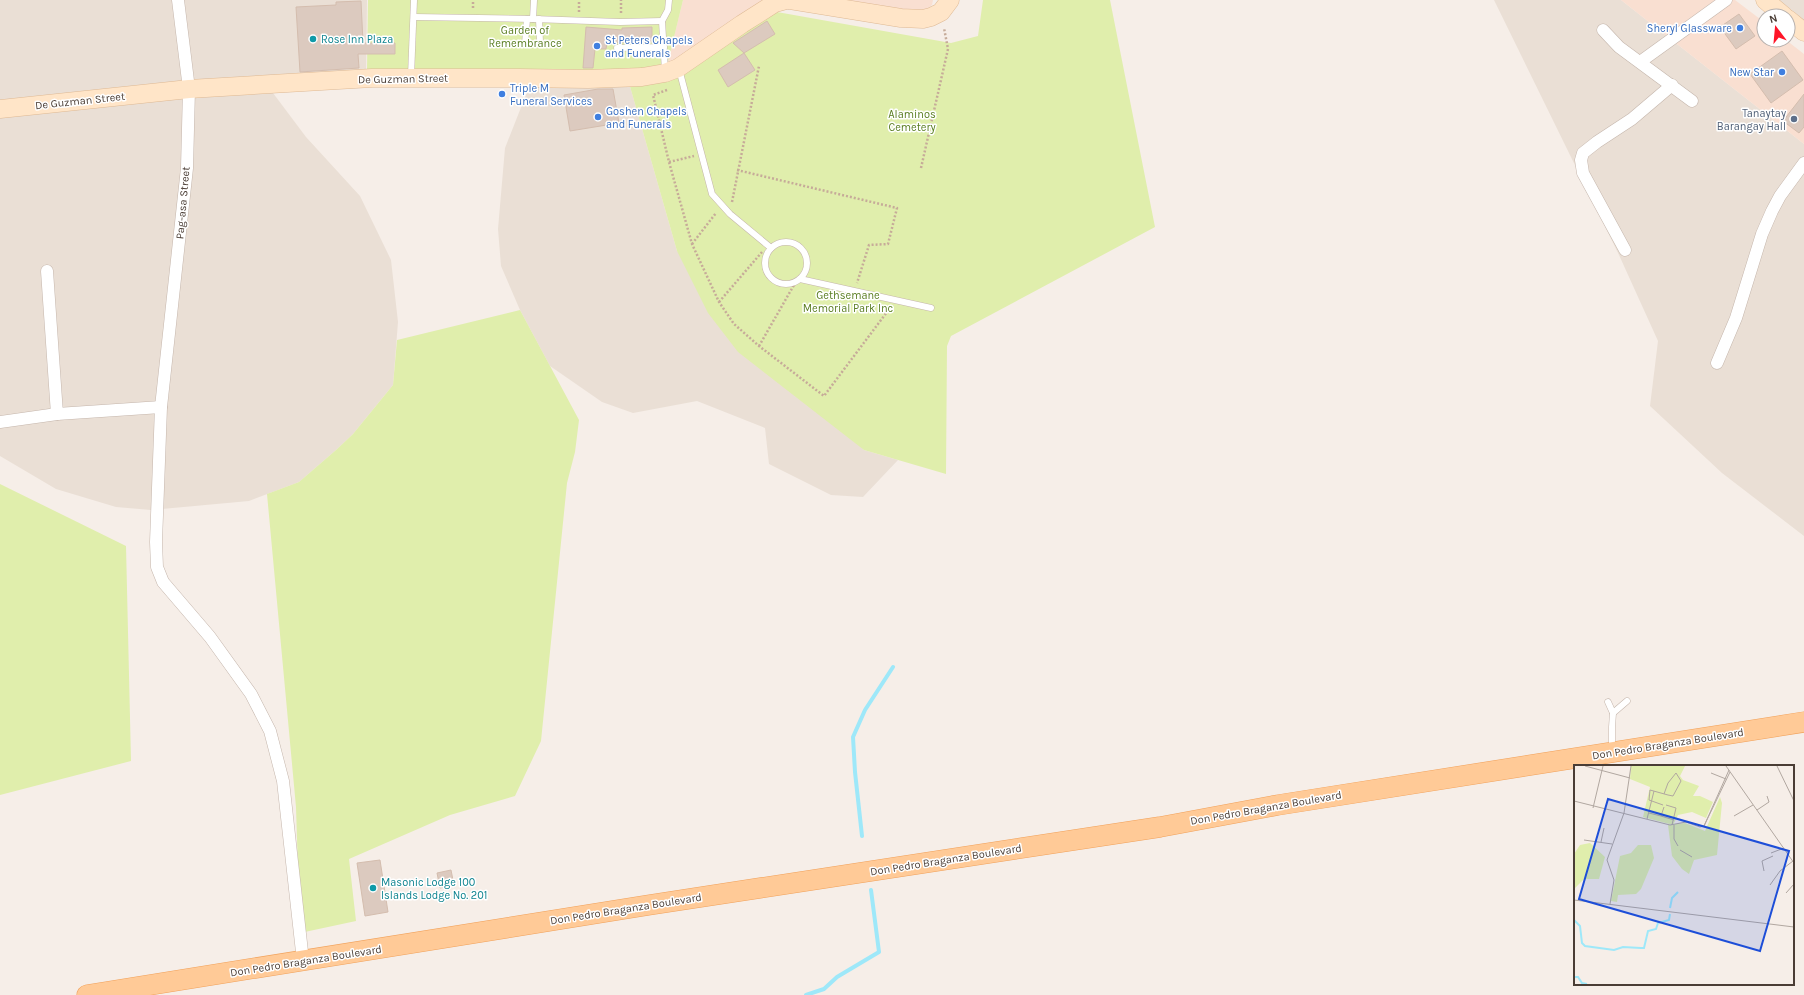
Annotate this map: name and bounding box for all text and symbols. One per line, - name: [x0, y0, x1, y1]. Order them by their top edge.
- north arrow: [1756, 8, 1796, 48]
- text: N: [1768, 12, 1779, 26]
- place label: Sheryl Glassware: [1647, 22, 1732, 35]
- marker: Sheryl Glassware: [1735, 23, 1745, 33]
- park label: Garden of Remembrance: [488, 24, 562, 50]
- place label: Rose Inn Plaza: [321, 33, 393, 46]
- marker: Rose Inn Plaza: [308, 34, 318, 44]
- place label: St Peters Chapels and Funerals: [605, 34, 693, 60]
- marker: St Peters Chapels and Funerals: [592, 41, 602, 51]
- place label: New Star: [1729, 66, 1774, 79]
- marker: New Star: [1777, 67, 1787, 77]
- street label: De Guzman Street: [358, 72, 448, 86]
- place label: Triple M Funeral Services: [510, 82, 593, 108]
- marker: Triple M Funeral Services: [497, 89, 507, 99]
- street label: De Guzman Street: [34, 90, 126, 112]
- place label: Goshen Chapels and Funerals: [606, 105, 687, 131]
- place label: Tanaytay Barangay Hall: [1717, 107, 1786, 133]
- park label: Alaminos Cemetery: [888, 108, 936, 134]
- marker: Goshen Chapels and Funerals: [593, 112, 603, 122]
- marker: Tanaytay Barangay Hall: [1789, 114, 1799, 124]
- street label: Pag-asa Street: [173, 166, 193, 240]
- park label: Gethsemane Memorial Park Inc: [803, 289, 894, 315]
- street label: Don Pedro Braganza Boulevard: [1591, 726, 1745, 762]
- inset map: [1574, 765, 1794, 985]
- street label: Don Pedro Braganza Boulevard: [1189, 788, 1343, 828]
- street label: Don Pedro Braganza Boulevard: [869, 842, 1023, 878]
- place label: Masonic Lodge 100 Islands Lodge No. 201: [381, 876, 487, 902]
- marker: Masonic Lodge 100 Islands Lodge No. 201: [368, 883, 378, 893]
- street label: Don Pedro Braganza Boulevard: [549, 891, 703, 927]
- street label: Don Pedro Braganza Boulevard: [229, 943, 383, 979]

